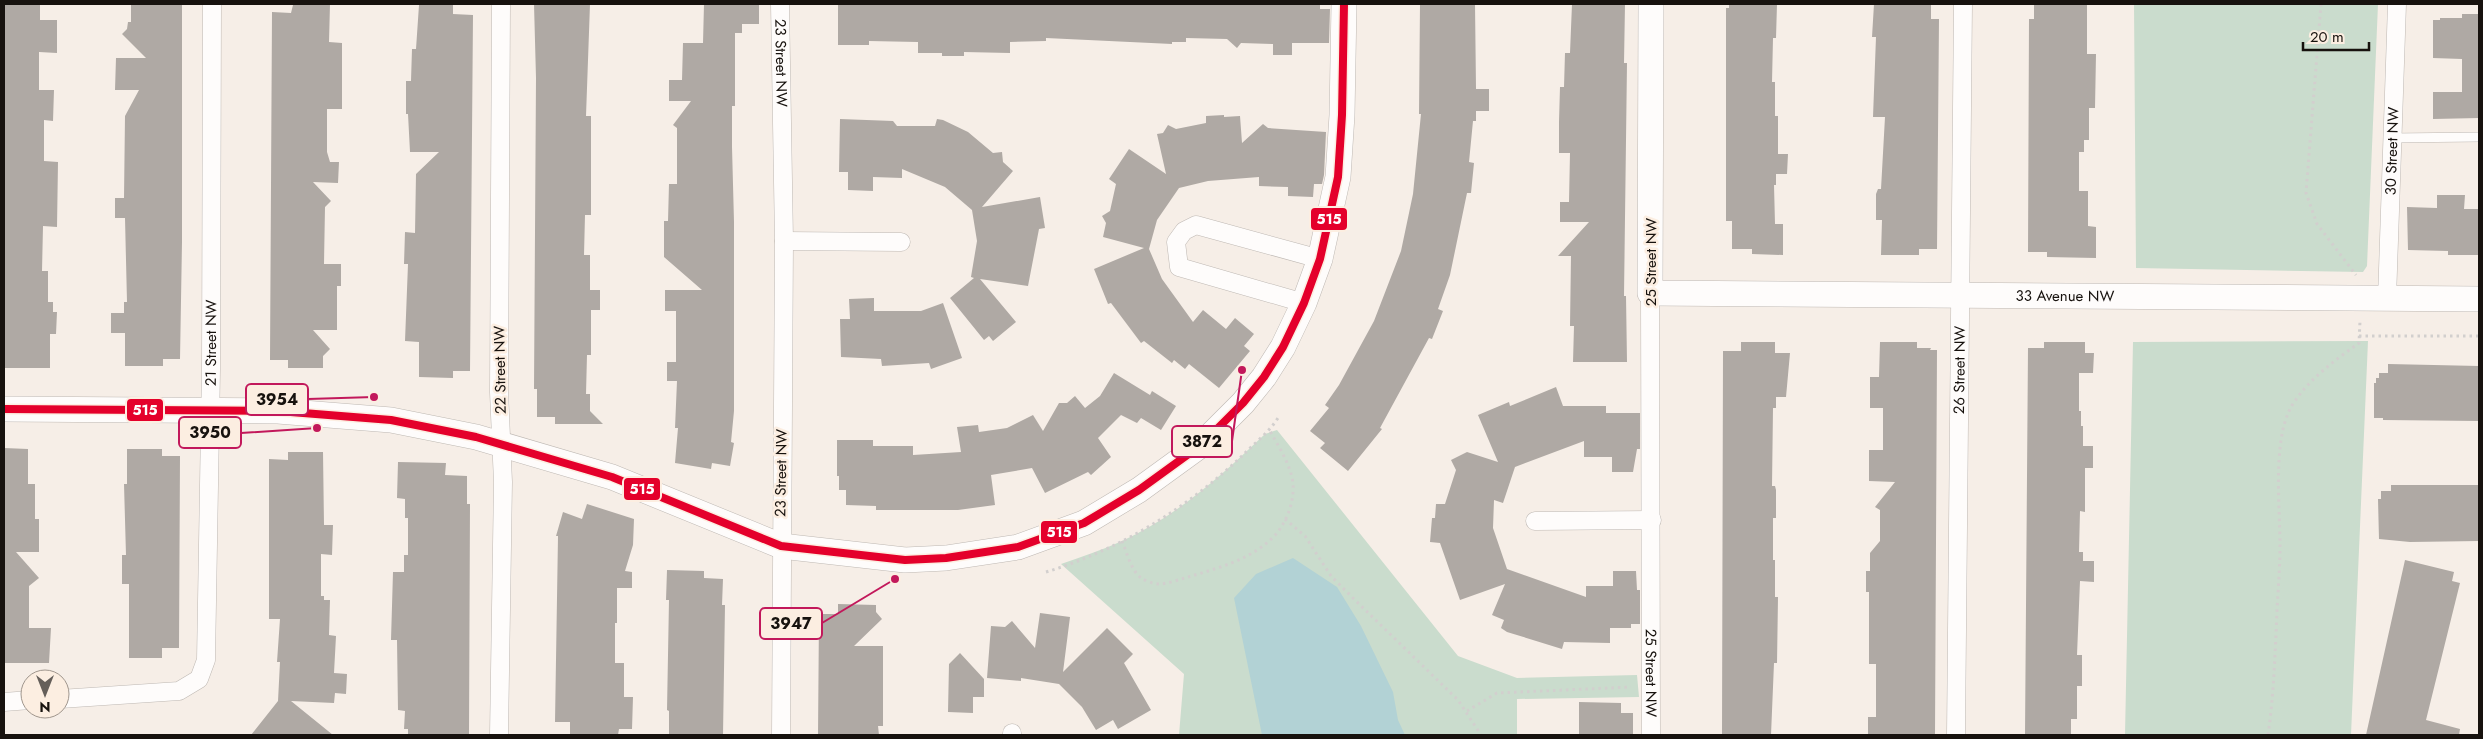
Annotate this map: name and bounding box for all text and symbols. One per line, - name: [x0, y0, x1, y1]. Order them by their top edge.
- street label: 23 Street NW: [769, 19, 793, 107]
- scale bar: [2303, 20, 2369, 52]
- text: 20 m: [2310, 26, 2344, 48]
- street label: 30 Street NW: [2380, 106, 2405, 196]
- line badge: 515: [1310, 207, 1348, 231]
- text: 515: [1316, 209, 1342, 229]
- street label: 25 Street NW: [1640, 218, 1662, 306]
- street label: 33 Avenue NW: [2016, 285, 2115, 307]
- street label: 21 Street NW: [200, 299, 222, 386]
- street label: 26 Street NW: [1948, 325, 1971, 414]
- street label: 22 Street NW: [488, 326, 512, 414]
- callout: 3954: [246, 384, 308, 415]
- text: 3954: [256, 388, 298, 411]
- line badge: 515: [126, 398, 164, 422]
- text: 515: [132, 400, 158, 420]
- callout: 3950: [179, 417, 241, 448]
- text: 3950: [189, 421, 231, 444]
- callout: 3872: [1172, 426, 1232, 457]
- street label: 23 Street NW: [769, 429, 793, 517]
- text: 3872: [1182, 430, 1222, 453]
- line badge: 515: [623, 477, 661, 501]
- text: 515: [629, 479, 655, 499]
- line badge: 515: [1040, 520, 1078, 544]
- text: 515: [1046, 522, 1072, 542]
- callout: 3947: [760, 608, 822, 639]
- text: 3947: [770, 612, 812, 635]
- street label: 25 Street NW: [1640, 629, 1662, 717]
- north arrow: [20, 669, 70, 719]
- text: N: [39, 697, 51, 717]

